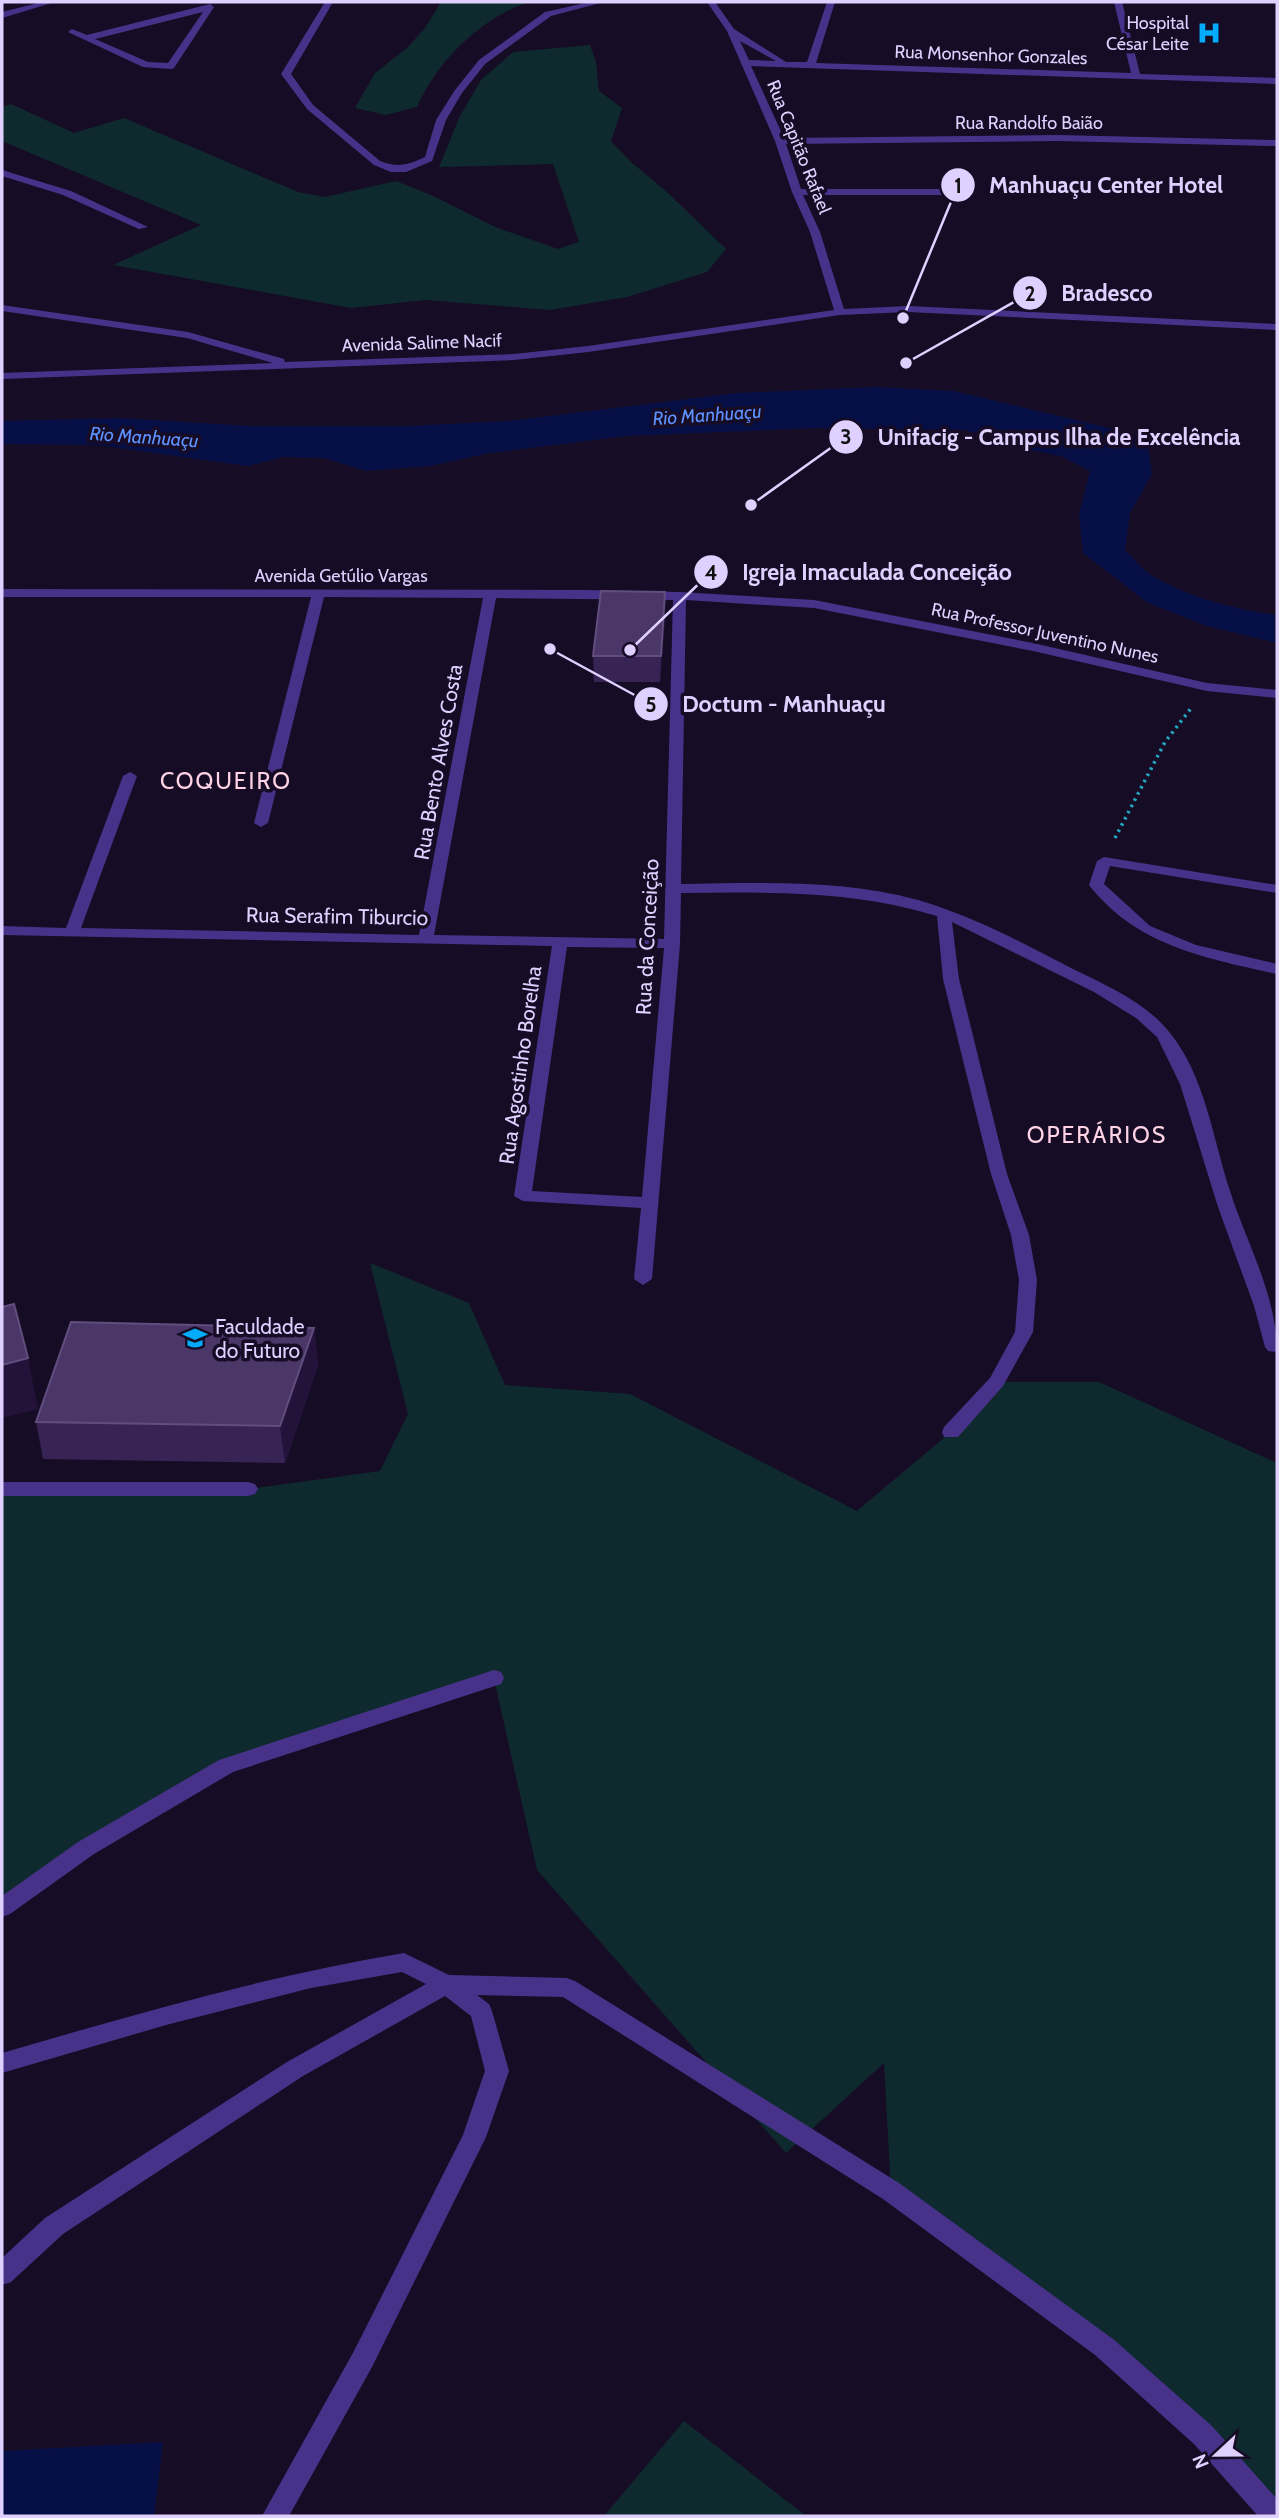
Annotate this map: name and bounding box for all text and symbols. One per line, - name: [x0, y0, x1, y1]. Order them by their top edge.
- place label: Hospital César Leite: [1106, 12, 1190, 55]
- hospital icon: Hospital César Leite: [1195, 19, 1223, 47]
- street label: Rua Monsenhor Gonzales: [894, 41, 1088, 69]
- street label: Rua Capitão Rafael: [762, 77, 836, 218]
- street label: Rua Randolfo Baião: [955, 112, 1103, 134]
- callout: Manhuaçu Center Hotel: [940, 163, 1237, 207]
- text: Manhuaçu Center Hotel: [989, 171, 1223, 199]
- text: 1: [954, 173, 962, 198]
- callout: Bradesco: [1012, 271, 1166, 315]
- text: Bradesco: [1061, 279, 1153, 307]
- text: 2: [1024, 281, 1036, 306]
- street label: Avenida Salime Nacif: [342, 329, 503, 357]
- water label: Rio Manhuaçu: [652, 400, 762, 430]
- callout: Unifacig - Campus Ilha de Excelência: [828, 415, 1254, 459]
- water label: Rio Manhuaçu: [89, 422, 199, 452]
- text: Unifacig - Campus Ilha de Excelência: [877, 423, 1241, 451]
- text: 3: [840, 424, 852, 449]
- callout: Igreja Imaculada Conceição: [694, 550, 1026, 594]
- text: Igreja Imaculada Conceição: [742, 558, 1012, 586]
- text: 4: [704, 560, 718, 585]
- street label: Avenida Getúlio Vargas: [254, 565, 428, 587]
- street label: Rua Professor Juventino Nunes: [929, 598, 1161, 668]
- street label: Rua Bento Alves Costa: [408, 662, 468, 862]
- callout: Doctum - Manhuaçu: [634, 682, 900, 726]
- text: Doctum - Manhuaçu: [682, 690, 886, 718]
- text: 5: [645, 692, 657, 717]
- district label: COQUEIRO: [160, 767, 292, 795]
- street label: Rua da Conceição: [630, 858, 664, 1016]
- street label: Rua Serafim Tiburcio: [246, 902, 428, 930]
- street label: Rua Agostinho Borelha: [494, 964, 546, 1166]
- district label: OPERÁRIOS: [1027, 1120, 1167, 1149]
- place label: Faculdade do Futuro: [215, 1314, 305, 1363]
- school or university icon: Faculdade do Futuro: [181, 1324, 209, 1352]
- north arrow: [1181, 2420, 1251, 2490]
- text: N: [1188, 2451, 1214, 2472]

